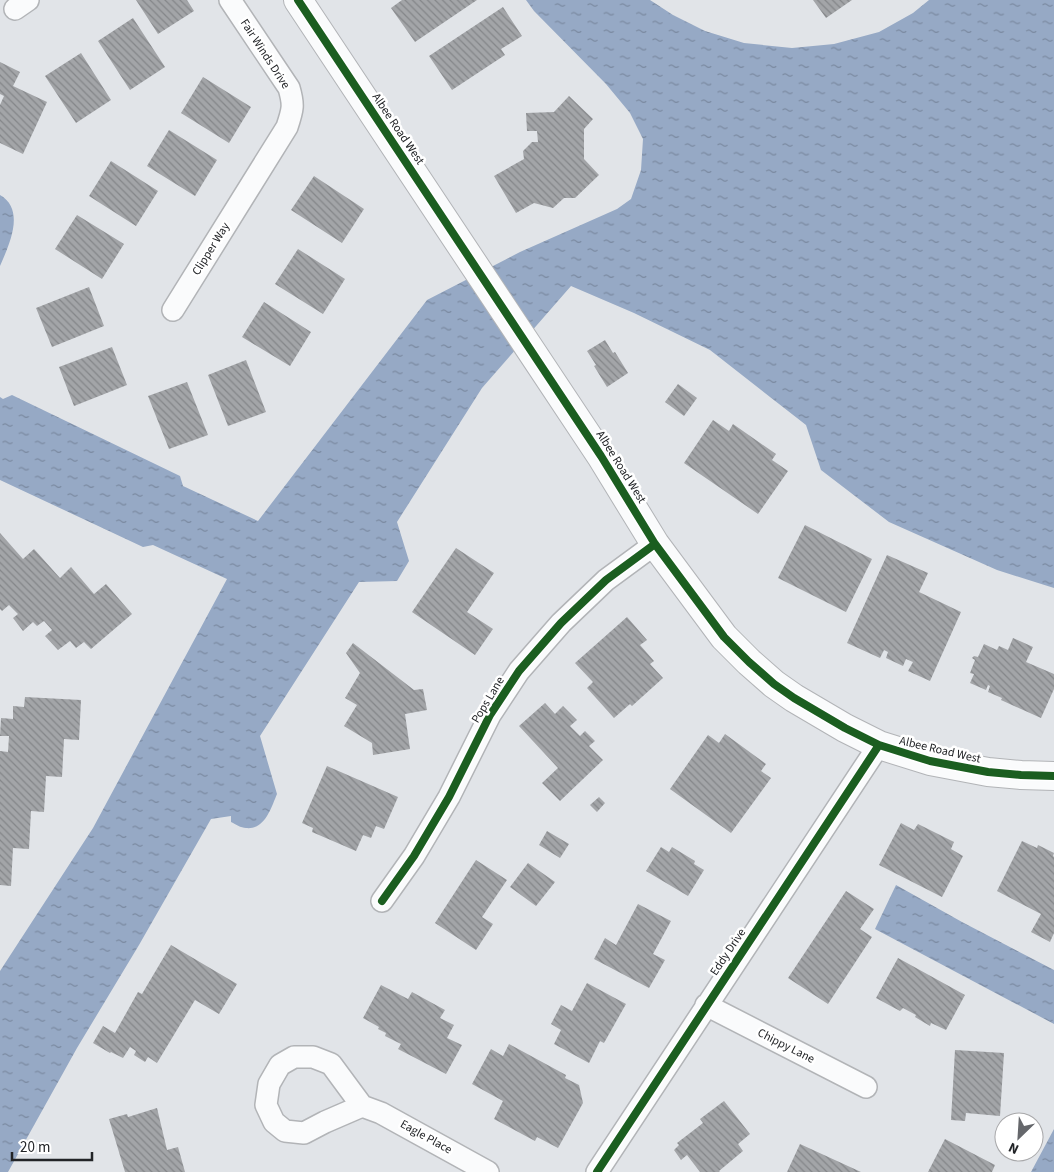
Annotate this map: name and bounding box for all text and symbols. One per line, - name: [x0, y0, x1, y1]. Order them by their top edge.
- street label: Fair Winds Drive: [236, 16, 294, 92]
- street label: Albee Road West: [368, 90, 428, 168]
- street label: Clipper Way: [188, 219, 234, 279]
- street label: Albee Road West: [592, 427, 650, 507]
- street label: Pops Lane: [467, 674, 509, 726]
- street label: Albee Road West: [898, 732, 982, 768]
- street label: Eddy Drive: [706, 925, 750, 979]
- street label: Chippy Lane: [755, 1024, 818, 1068]
- north arrow: [994, 1112, 1044, 1162]
- street label: Eagle Place: [397, 1116, 455, 1158]
- scale bar: [12, 1130, 92, 1162]
- text: 20 m: [20, 1137, 50, 1158]
- text: N: [1005, 1137, 1022, 1159]

